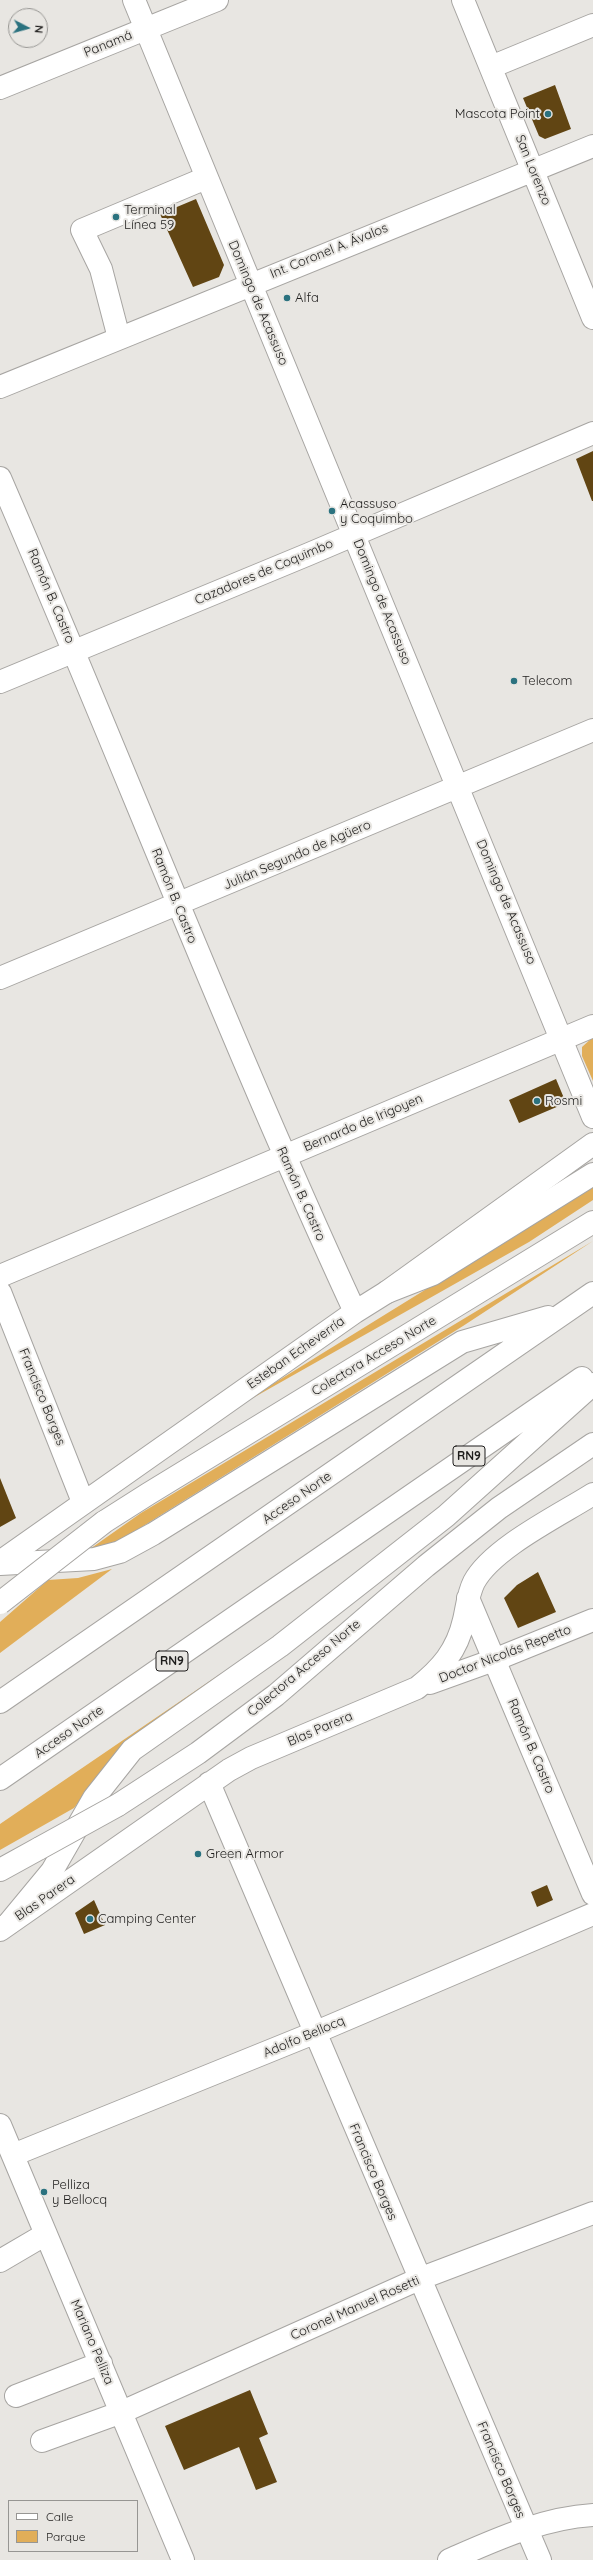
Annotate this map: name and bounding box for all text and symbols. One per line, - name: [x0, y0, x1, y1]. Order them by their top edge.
- north arrow: [8, 8, 48, 48]
- text: N: [32, 24, 46, 34]
- street label: Panamá: [82, 27, 134, 61]
- place label: Mascota Point: [455, 106, 540, 122]
- marker: Mascota Point: [543, 109, 553, 119]
- street label: San Lorenzo: [512, 133, 554, 207]
- place label: Terminal Línea 59: [124, 202, 176, 233]
- marker: Terminal Línea 59: [111, 212, 121, 222]
- street label: Int. Coronel A. Ávalos: [268, 220, 390, 282]
- street label: Domingo de Acassuso: [225, 238, 291, 368]
- place label: Alfa: [295, 290, 319, 306]
- marker: Alfa: [282, 293, 292, 303]
- place label: Acassuso y Coquimbo: [340, 496, 413, 527]
- marker: Acassuso y Coquimbo: [327, 506, 337, 516]
- street label: Cazadores de Coquimbo: [193, 536, 335, 608]
- street label: Domingo de Acassuso: [350, 537, 414, 667]
- street label: Ramón B. Castro: [24, 546, 78, 646]
- place label: Telecom: [522, 673, 572, 689]
- marker: Telecom: [509, 676, 519, 686]
- street label: Julián Segundo de Agüero: [221, 817, 373, 893]
- street label: Domingo de Acassuso: [473, 837, 539, 967]
- street label: Ramón B. Castro: [148, 846, 200, 946]
- street label: Bernardo de Irigoyen: [301, 1091, 425, 1155]
- place label: Rosmi: [545, 1093, 582, 1109]
- marker: Rosmi: [532, 1096, 542, 1106]
- street label: Ramón B. Castro: [273, 1145, 329, 1243]
- street label: Esteban Echeverría: [244, 1313, 348, 1393]
- street label: Colectora Acceso Norte: [309, 1313, 439, 1399]
- street label: Francisco Borges: [15, 1346, 69, 1448]
- road number: RN9: [453, 1446, 485, 1466]
- street label: Acceso Norte: [259, 1468, 335, 1528]
- street label: Colectora Acceso Norte: [244, 1616, 364, 1720]
- street label: Doctor Nicolás Repetto: [437, 1622, 573, 1686]
- road number: RN9: [156, 1651, 188, 1671]
- street label: Ramón B. Castro: [504, 1696, 558, 1796]
- street label: Acceso Norte: [31, 1702, 107, 1762]
- street label: Blas Parera: [285, 1708, 355, 1750]
- place label: Green Armor: [206, 1846, 284, 1862]
- marker: Green Armor: [193, 1849, 203, 1859]
- street label: Blas Parera: [12, 1872, 78, 1924]
- place label: Camping Center: [98, 1911, 196, 1927]
- marker: Camping Center: [85, 1914, 95, 1924]
- street label: Adolfo Bellocq: [261, 2013, 347, 2061]
- street label: Francisco Borges: [346, 2121, 400, 2223]
- place label: Pelliza y Bellocq: [52, 2177, 107, 2208]
- marker: Pelliza y Bellocq: [39, 2187, 49, 2197]
- street label: Coronel Manuel Rosetti: [288, 2273, 422, 2343]
- street label: Mariano Pelliza: [67, 2297, 117, 2387]
- street label: Francisco Borges: [474, 2419, 528, 2521]
- legend: [8, 2500, 138, 2552]
- text: Calle: [46, 2509, 73, 2524]
- text: Parque: [46, 2529, 86, 2544]

